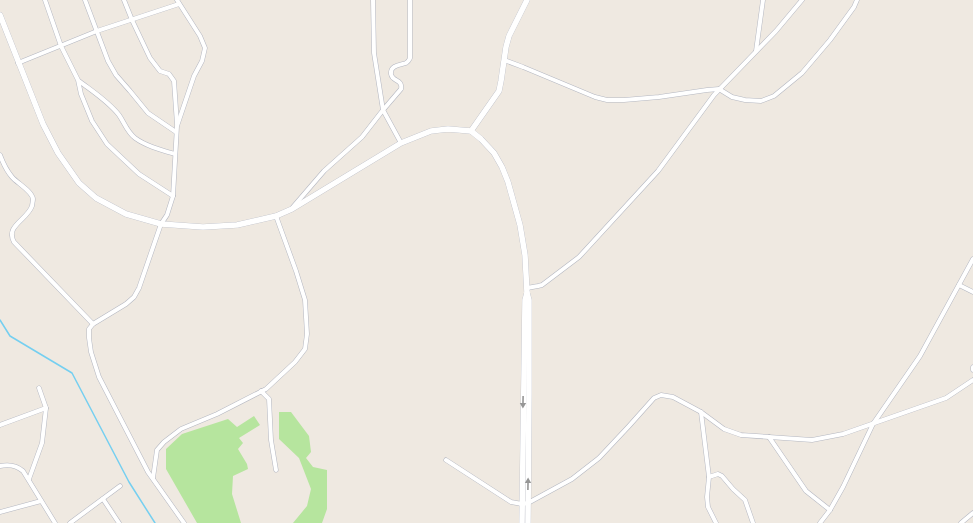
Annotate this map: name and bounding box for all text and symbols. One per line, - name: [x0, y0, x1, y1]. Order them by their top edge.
- one-way arrow: [520, 396, 526, 409]
- one-way arrow: [525, 477, 531, 490]

